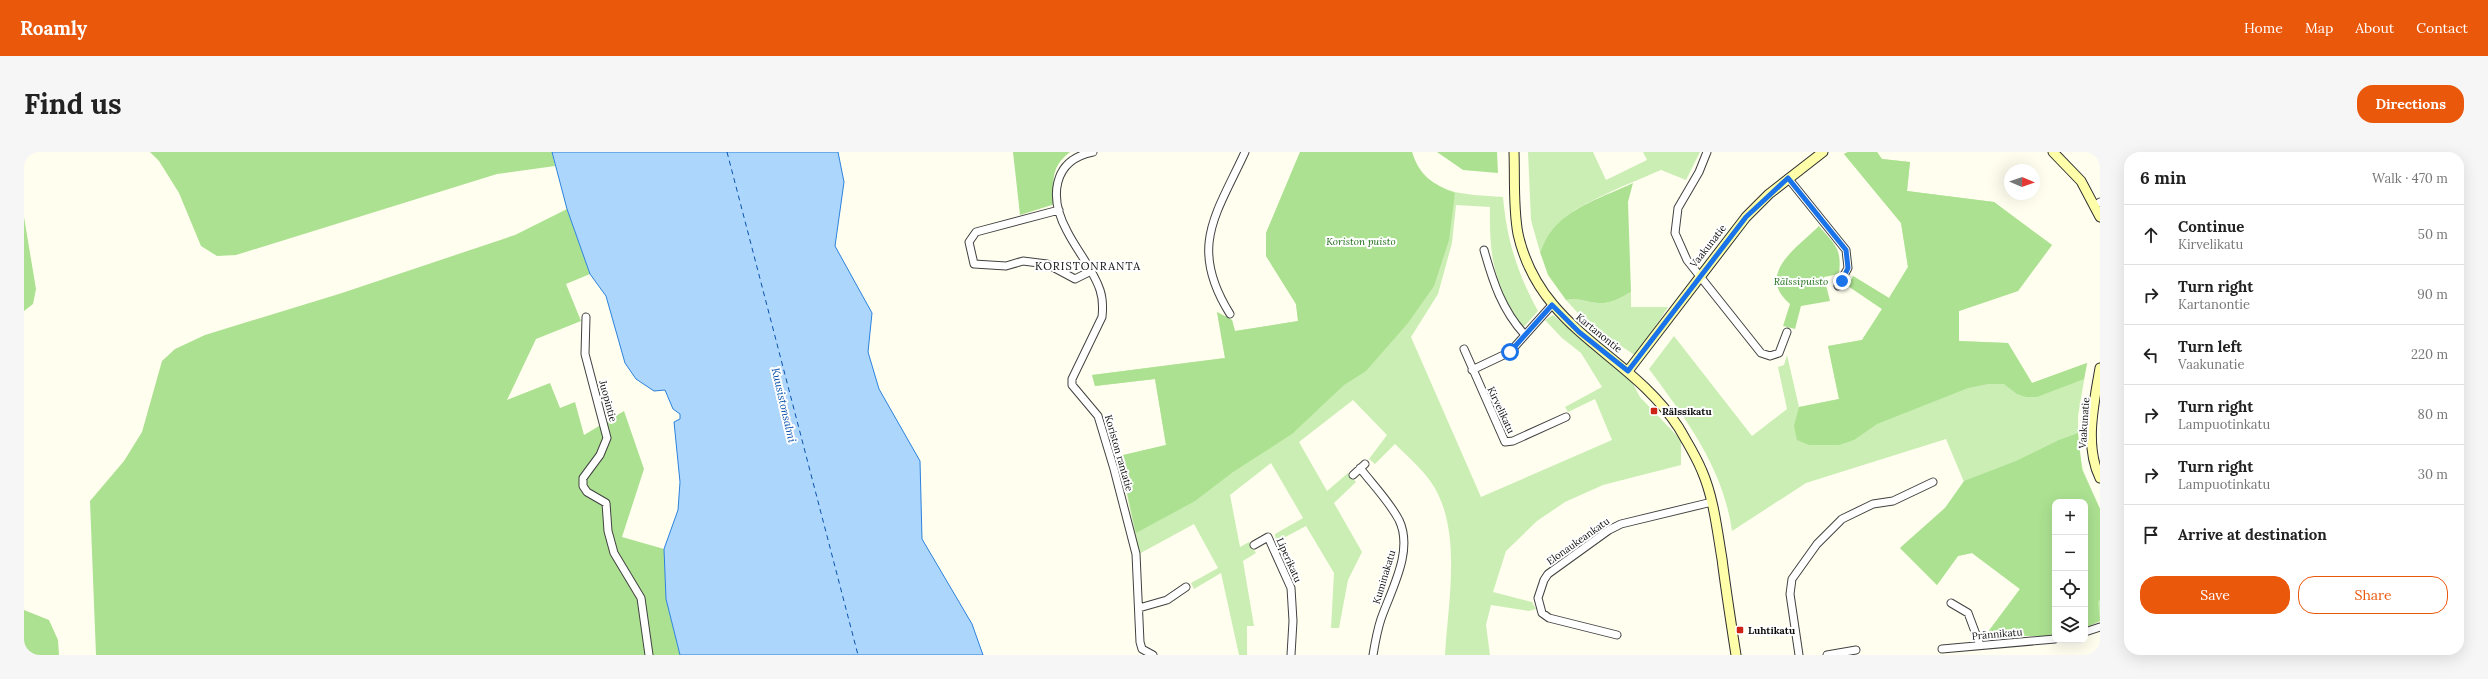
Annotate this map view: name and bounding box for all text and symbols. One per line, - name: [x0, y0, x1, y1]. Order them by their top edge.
- text: Roamly: [20, 16, 87, 40]
- text: Home: [2244, 19, 2283, 37]
- text: Map: [2305, 19, 2333, 37]
- text: About: [2355, 19, 2394, 37]
- text: Contact: [2416, 19, 2468, 37]
- button: Directions: [2357, 85, 2464, 123]
- text: Find us: [24, 86, 122, 122]
- north arrow: [2004, 164, 2040, 200]
- text: 6 min: [2140, 167, 2186, 189]
- text: Walk · 470 m: [2372, 170, 2448, 187]
- text: Continue: [2178, 217, 2244, 236]
- street label: Vaakunatie: [1686, 221, 1729, 271]
- icon: ahead: [2140, 224, 2162, 246]
- text: 50 m: [2418, 226, 2448, 243]
- park label: Koriston puisto: [1326, 235, 1396, 248]
- text: Kirvelikatu: [2178, 236, 2243, 253]
- district label: KORISTONRANTA: [1035, 259, 1141, 273]
- route end: [1833, 272, 1851, 290]
- park label: Rälssipuisto: [1774, 275, 1828, 288]
- text: Turn right: [2178, 277, 2254, 296]
- icon: right: [2140, 284, 2162, 306]
- text: 90 m: [2417, 286, 2448, 303]
- text: Kartanontie: [2178, 296, 2250, 313]
- street label: Kartanontie: [1573, 311, 1625, 356]
- text: Turn left: [2178, 337, 2242, 356]
- route start: [1501, 343, 1519, 361]
- icon: left: [2140, 344, 2162, 366]
- text: 220 m: [2411, 346, 2448, 363]
- text: Vaakunatie: [2178, 356, 2245, 373]
- water label: Kuusistonsalmi: [769, 366, 800, 444]
- street label: Juopintie: [596, 378, 620, 424]
- street label: Kirvelikatu: [1484, 384, 1518, 436]
- street label: Vaakunatie: [2076, 396, 2092, 450]
- text: Turn right: [2178, 397, 2254, 416]
- icon: right: [2140, 404, 2162, 426]
- place label: Rälssikatu: [1662, 405, 1712, 418]
- marker: Rälssikatu: [1649, 406, 1659, 416]
- text: 80 m: [2418, 406, 2448, 423]
- street label: Koriston rantatie: [1102, 413, 1136, 493]
- text: Lampuotinkatu: [2178, 416, 2270, 433]
- text: Turn right: [2178, 457, 2254, 476]
- icon: right: [2140, 464, 2162, 486]
- text: 30 m: [2418, 466, 2448, 483]
- text: Lampuotinkatu: [2178, 476, 2270, 493]
- map controls: [2052, 499, 2088, 643]
- button: +: [2052, 499, 2088, 535]
- street label: Elonaukeankatu: [1544, 514, 1612, 568]
- icon: arrive: [2140, 524, 2162, 546]
- text: Arrive at destination: [2178, 525, 2327, 544]
- button: −: [2052, 535, 2088, 571]
- street label: Liperikatu: [1273, 536, 1305, 584]
- street label: Kuminakatu: [1370, 548, 1398, 606]
- button: locate: [2052, 571, 2088, 607]
- button: Save: [2140, 576, 2290, 614]
- button: Share: [2298, 576, 2448, 614]
- button: layers: [2052, 607, 2088, 643]
- place label: Luhtikatu: [1748, 624, 1795, 637]
- marker: Luhtikatu: [1735, 625, 1745, 635]
- street label: Prännikatu: [1971, 625, 2023, 643]

